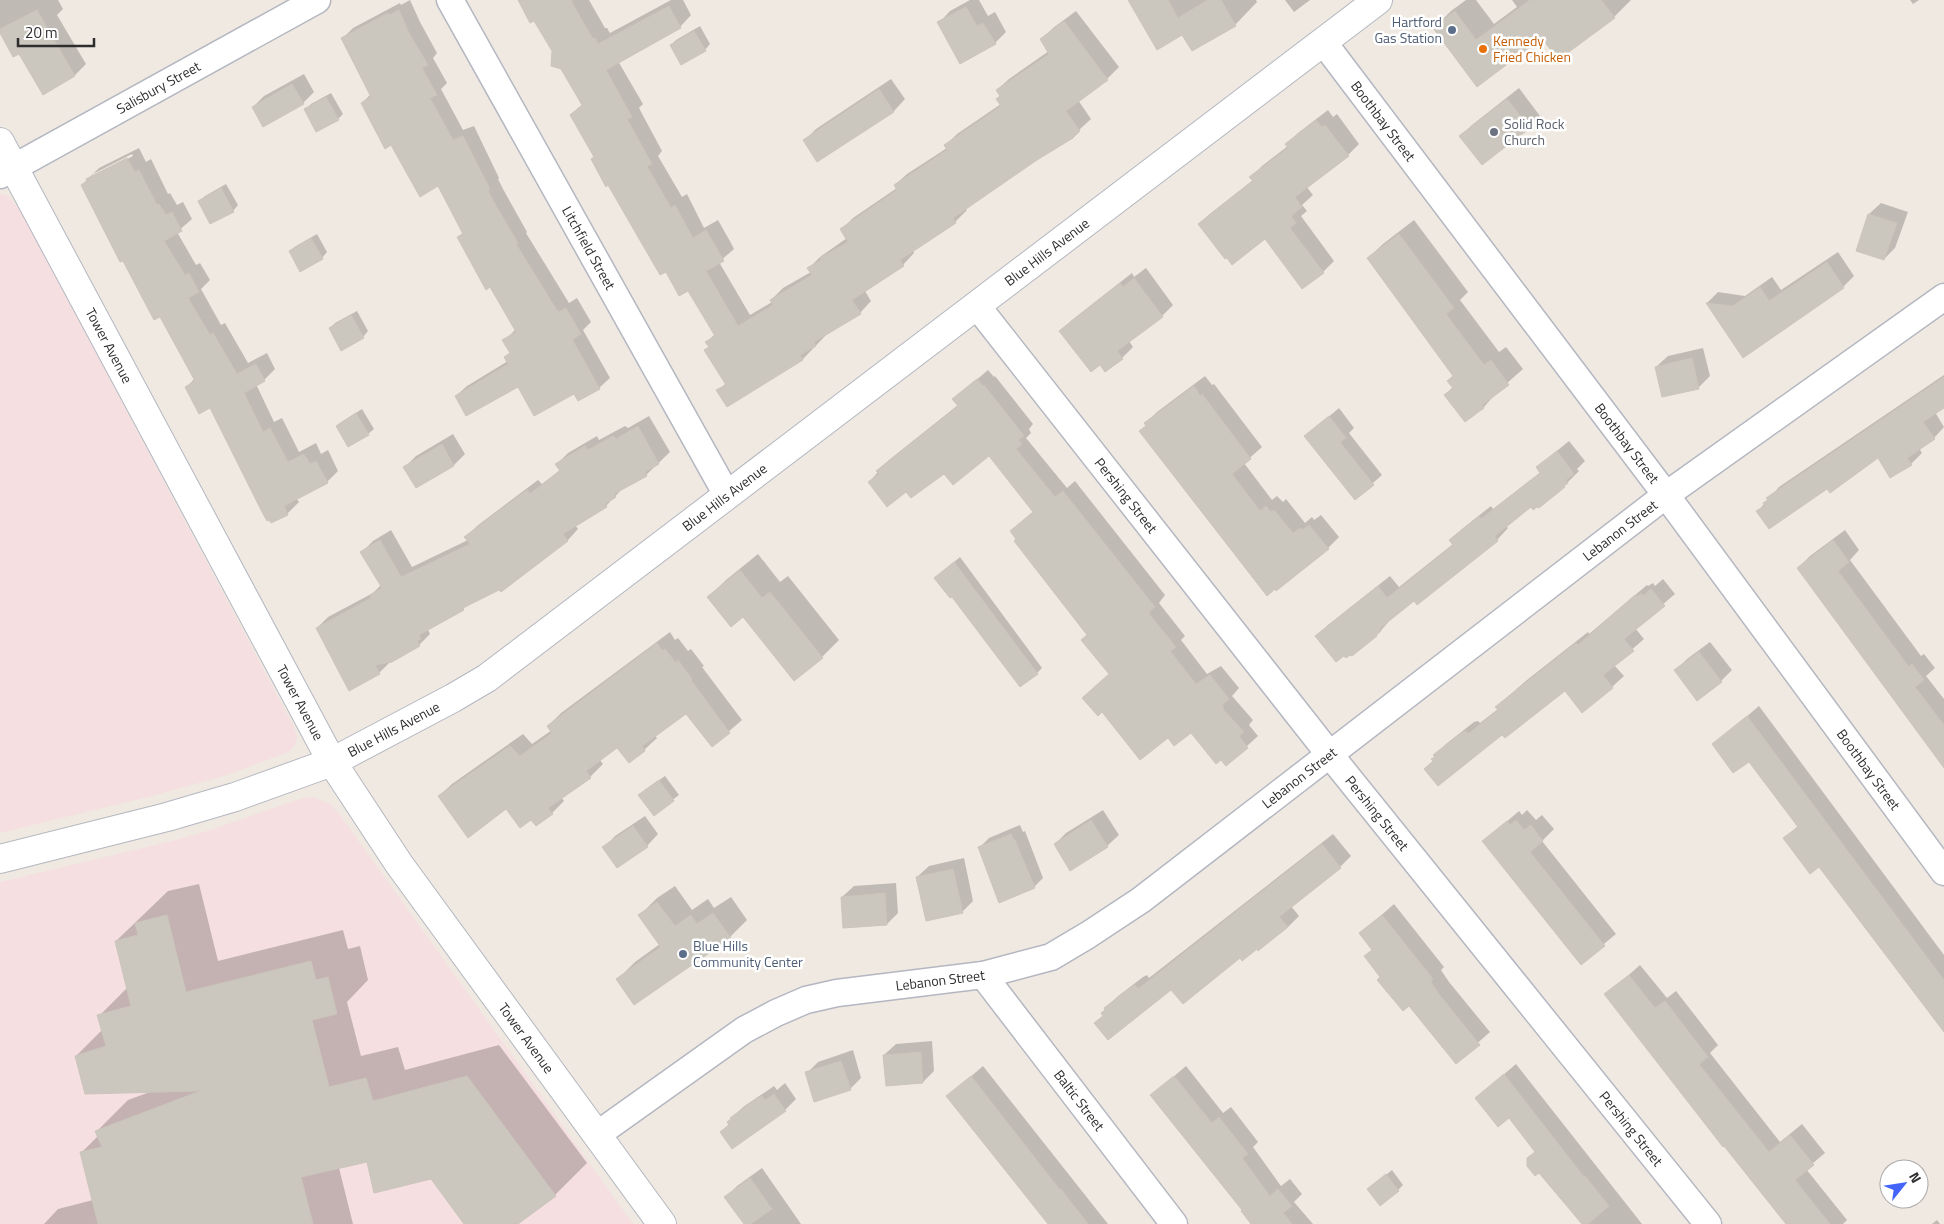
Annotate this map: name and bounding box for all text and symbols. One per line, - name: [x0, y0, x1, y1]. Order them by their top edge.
- place label: Hartford Gas Station: [1374, 11, 1442, 48]
- scale bar: [18, 15, 94, 47]
- text: 20 m: [25, 21, 58, 44]
- marker: Hartford Gas Station: [1446, 24, 1458, 36]
- place label: Kennedy Fried Chicken: [1493, 30, 1571, 67]
- marker: Kennedy Fried Chicken: [1477, 43, 1489, 55]
- street label: Salisbury Street: [112, 55, 204, 119]
- street label: Boothbay Street: [1346, 76, 1421, 166]
- place label: Solid Rock Church: [1504, 113, 1565, 150]
- marker: Solid Rock Church: [1488, 126, 1500, 138]
- street label: Litchfield Street: [557, 202, 621, 293]
- street label: Blue Hills Avenue: [1000, 212, 1093, 291]
- street label: Tower Avenue: [81, 304, 138, 387]
- street label: Boothbay Street: [1590, 398, 1665, 488]
- street label: Pershing Street: [1090, 453, 1163, 538]
- street label: Blue Hills Avenue: [677, 458, 771, 536]
- street label: Lebanon Street: [1578, 494, 1662, 566]
- street label: Tower Avenue: [272, 661, 329, 744]
- street label: Blue Hills Avenue: [344, 696, 443, 762]
- street label: Boothbay Street: [1832, 724, 1906, 814]
- street label: Lebanon Street: [1257, 742, 1341, 813]
- street label: Pershing Street: [1341, 771, 1414, 855]
- place label: Blue Hills Community Center: [693, 935, 803, 972]
- marker: Blue Hills Community Center: [677, 948, 689, 960]
- street label: Lebanon Street: [894, 964, 986, 996]
- street label: Tower Avenue: [494, 998, 560, 1078]
- street label: Baltic Street: [1049, 1065, 1110, 1135]
- street label: Pershing Street: [1595, 1086, 1668, 1170]
- north arrow: [1879, 1159, 1929, 1209]
- text: N: [1904, 1168, 1927, 1187]

